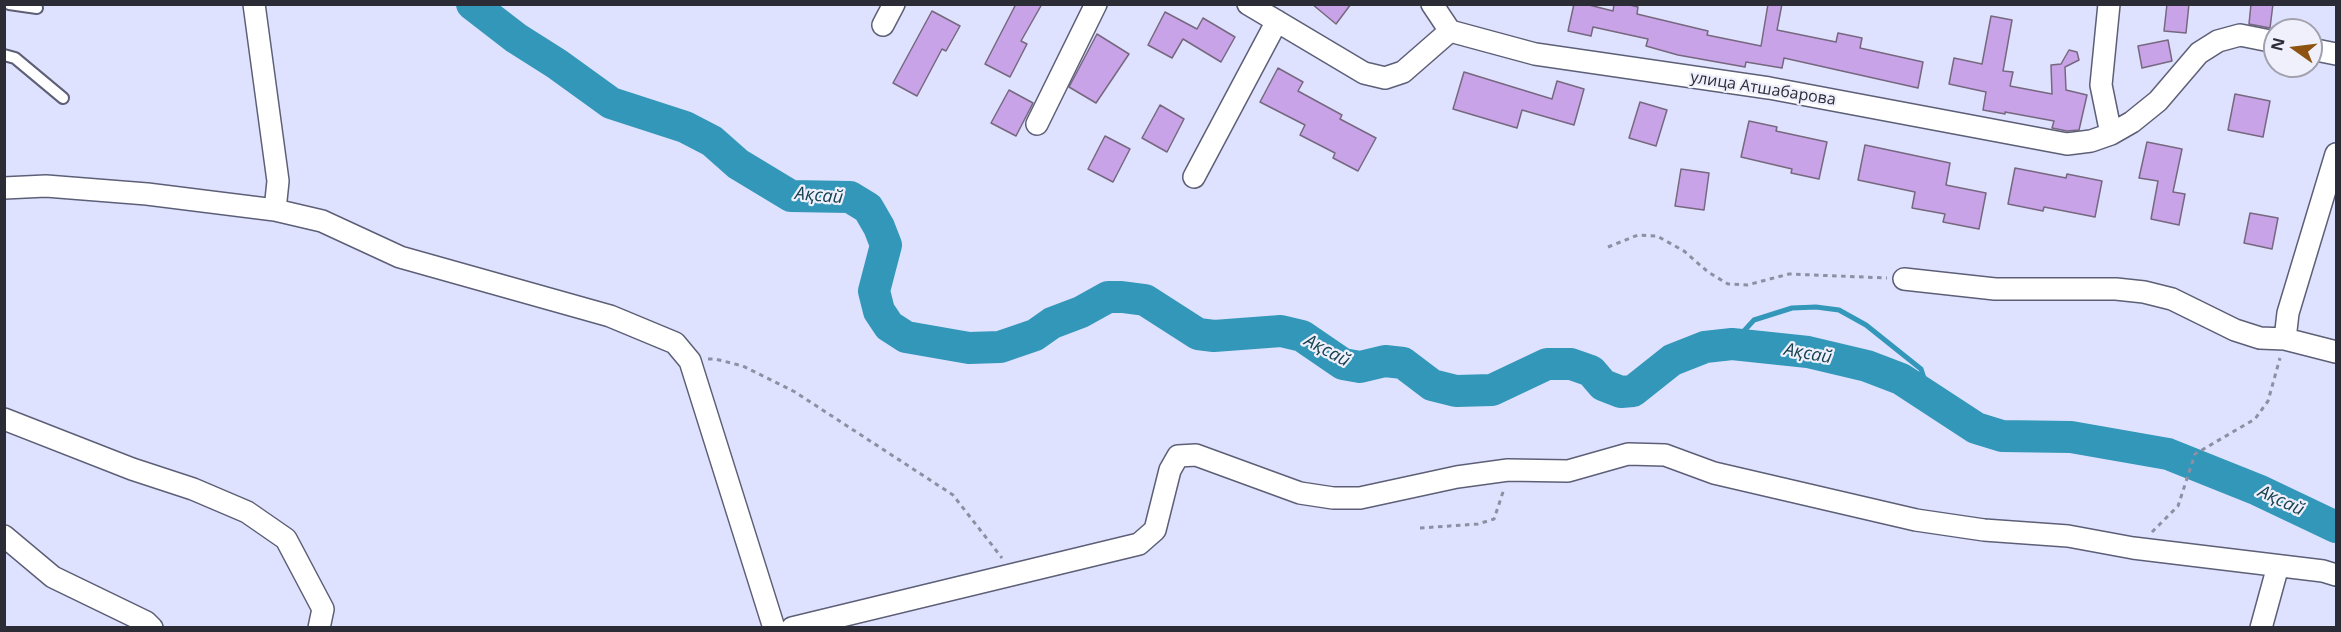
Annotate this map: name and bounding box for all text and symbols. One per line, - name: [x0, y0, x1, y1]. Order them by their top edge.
- north arrow: [2263, 18, 2323, 78]
- text: N: [2265, 35, 2290, 53]
- street label: улица Атшабарова: [1689, 68, 1837, 110]
- water label: Ақсай: [794, 183, 844, 209]
- water label: Ақсай: [1301, 330, 1353, 372]
- water label: Ақсай: [1782, 339, 1834, 369]
- water label: Ақсай: [2255, 481, 2307, 521]

